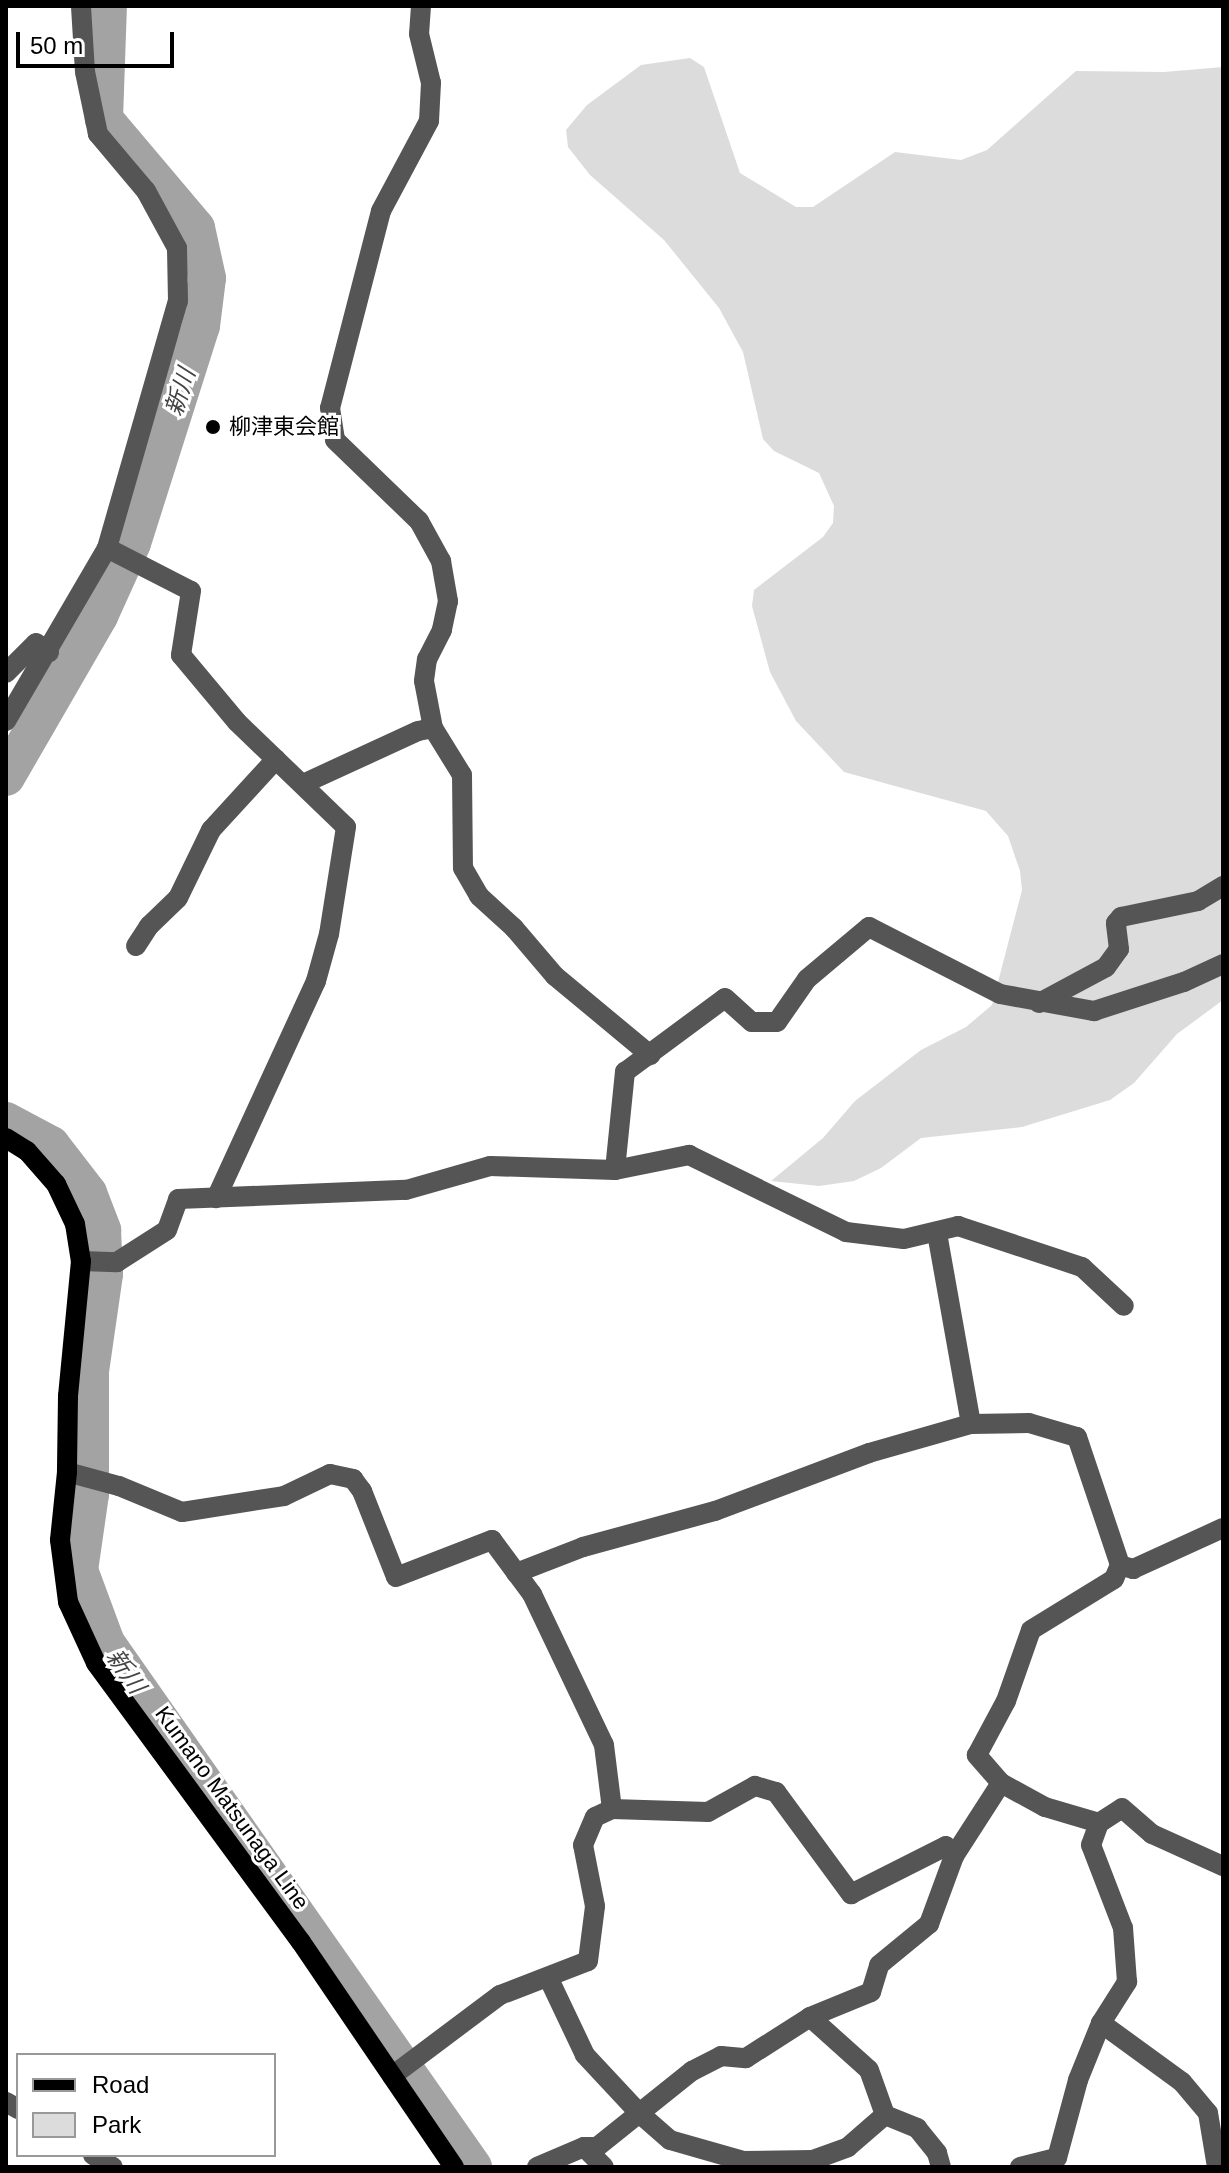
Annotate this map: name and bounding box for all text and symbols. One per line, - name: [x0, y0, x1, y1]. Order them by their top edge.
- scale bar: [20, 16, 178, 66]
- text: 50 m: [30, 32, 83, 59]
- water label: 新川: [159, 365, 201, 419]
- place label: 柳津東会館: [229, 414, 339, 440]
- marker: 柳津東会館: [204, 418, 222, 436]
- water label: 新川: [100, 1643, 152, 1699]
- street label: Kumano Matsunaga Line: [149, 1701, 315, 1915]
- legend: [16, 2053, 276, 2157]
- text: Road: [92, 2071, 149, 2098]
- text: Park: [92, 2111, 141, 2138]

